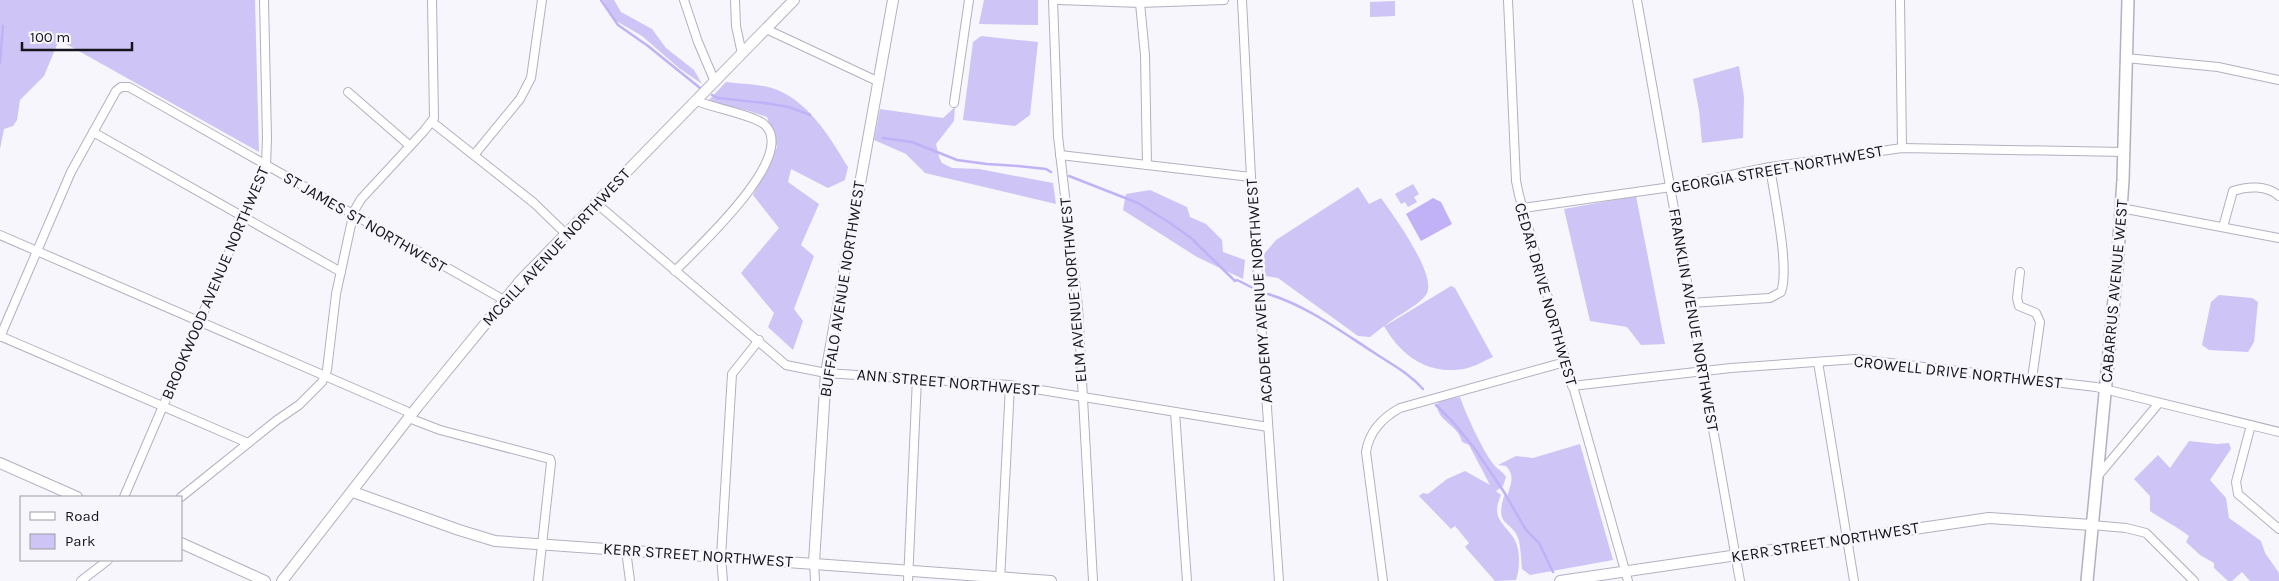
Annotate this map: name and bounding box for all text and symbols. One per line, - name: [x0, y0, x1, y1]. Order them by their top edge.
- scale bar: [22, 20, 132, 52]
- text: 100 m: [30, 28, 70, 46]
- street label: GEORGIA STREET NORTHWEST: [1669, 141, 1885, 197]
- street label: BROOKWOOD AVENUE NORTHWEST: [157, 164, 273, 402]
- street label: MCGILL AVENUE NORTHWEST: [478, 164, 634, 330]
- street label: ST JAMES ST NORTHWEST: [280, 167, 450, 277]
- street label: ACADEMY AVENUE NORTHWEST: [1242, 178, 1276, 404]
- street label: BUFFALO AVENUE NORTHWEST: [816, 180, 868, 398]
- street label: ELM AVENUE NORTHWEST: [1055, 197, 1091, 383]
- street label: CABARRUS AVENUE WEST: [2097, 199, 2131, 383]
- street label: CEDAR DRIVE NORTHWEST: [1511, 200, 1581, 388]
- street label: FRANKLIN AVENUE NORTHWEST: [1665, 207, 1723, 433]
- street label: CROWELL DRIVE NORTHWEST: [1853, 352, 2063, 392]
- street label: ANN STREET NORTHWEST: [856, 365, 1040, 399]
- legend: [20, 496, 182, 561]
- text: Road: [65, 507, 100, 525]
- street label: KERR STREET NORTHWEST: [1730, 518, 1920, 566]
- text: Park: [65, 532, 95, 550]
- street label: KERR STREET NORTHWEST: [602, 539, 794, 571]

